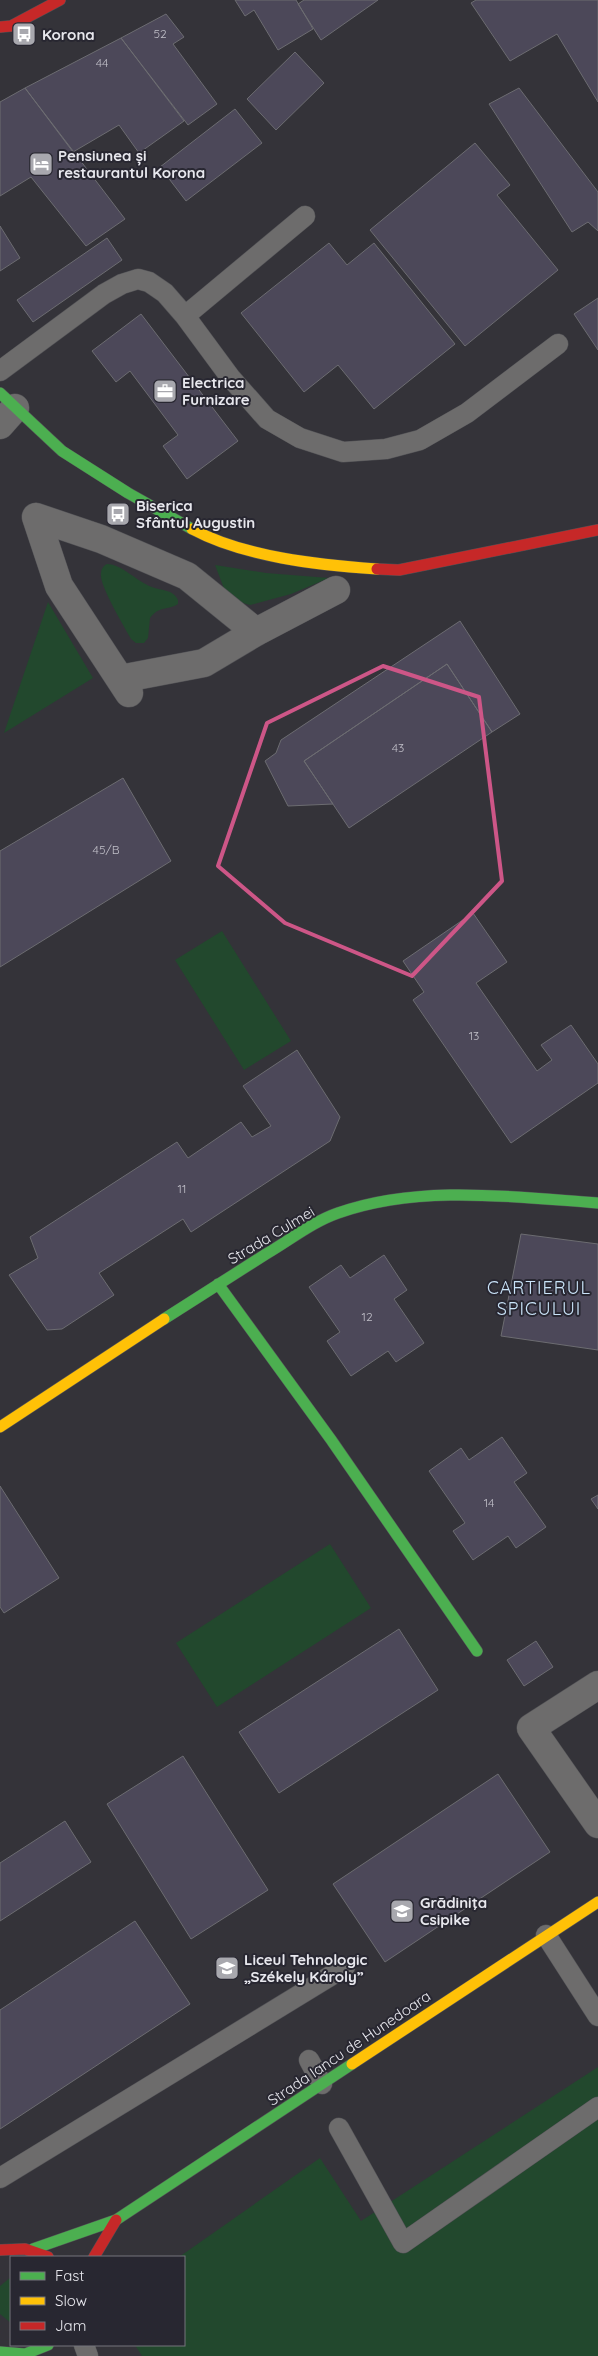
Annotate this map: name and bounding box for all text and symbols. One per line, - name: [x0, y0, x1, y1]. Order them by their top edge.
- bus stop icon: Korona: [11, 21, 37, 47]
- place label: Korona: [42, 25, 95, 44]
- house number: 52: [153, 26, 167, 41]
- house number: 44: [96, 55, 108, 70]
- place label: Pensiunea și restaurantul Korona: [58, 146, 205, 182]
- hotel icon: Pensiunea și restaurantul Korona: [28, 151, 54, 177]
- place label: Electrica Furnizare: [182, 373, 250, 409]
- office icon: Electrica Furnizare: [152, 378, 178, 404]
- place label: Biserica Sfântul Augustin: [136, 496, 255, 532]
- bus stop icon: Biserica Sfântul Augustin: [105, 501, 131, 527]
- house number: 43: [392, 740, 404, 755]
- house number: 45/B: [92, 842, 120, 857]
- house number: 13: [469, 1028, 479, 1043]
- house number: 11: [178, 1181, 186, 1196]
- street label: Strada Culmei: [224, 1202, 318, 1268]
- district label: CARTIERUL SPICULUI: [487, 1276, 591, 1320]
- house number: 12: [361, 1309, 373, 1324]
- house number: 14: [484, 1495, 494, 1510]
- place label: Grădiniţa Csipike: [420, 1893, 487, 1929]
- school or university icon: Grădiniţa Csipike: [389, 1898, 415, 1924]
- place label: Liceul Tehnologic „Székely Károly”: [244, 1950, 368, 1986]
- school or university icon: Liceul Tehnologic „Székely Károly”: [214, 1955, 240, 1981]
- street label: Strada Iancu de Hunedoara: [264, 1986, 434, 2110]
- legend: [10, 2256, 185, 2346]
- text: Fast: [55, 2266, 84, 2285]
- text: Slow: [55, 2291, 87, 2310]
- text: Jam: [55, 2316, 86, 2335]

